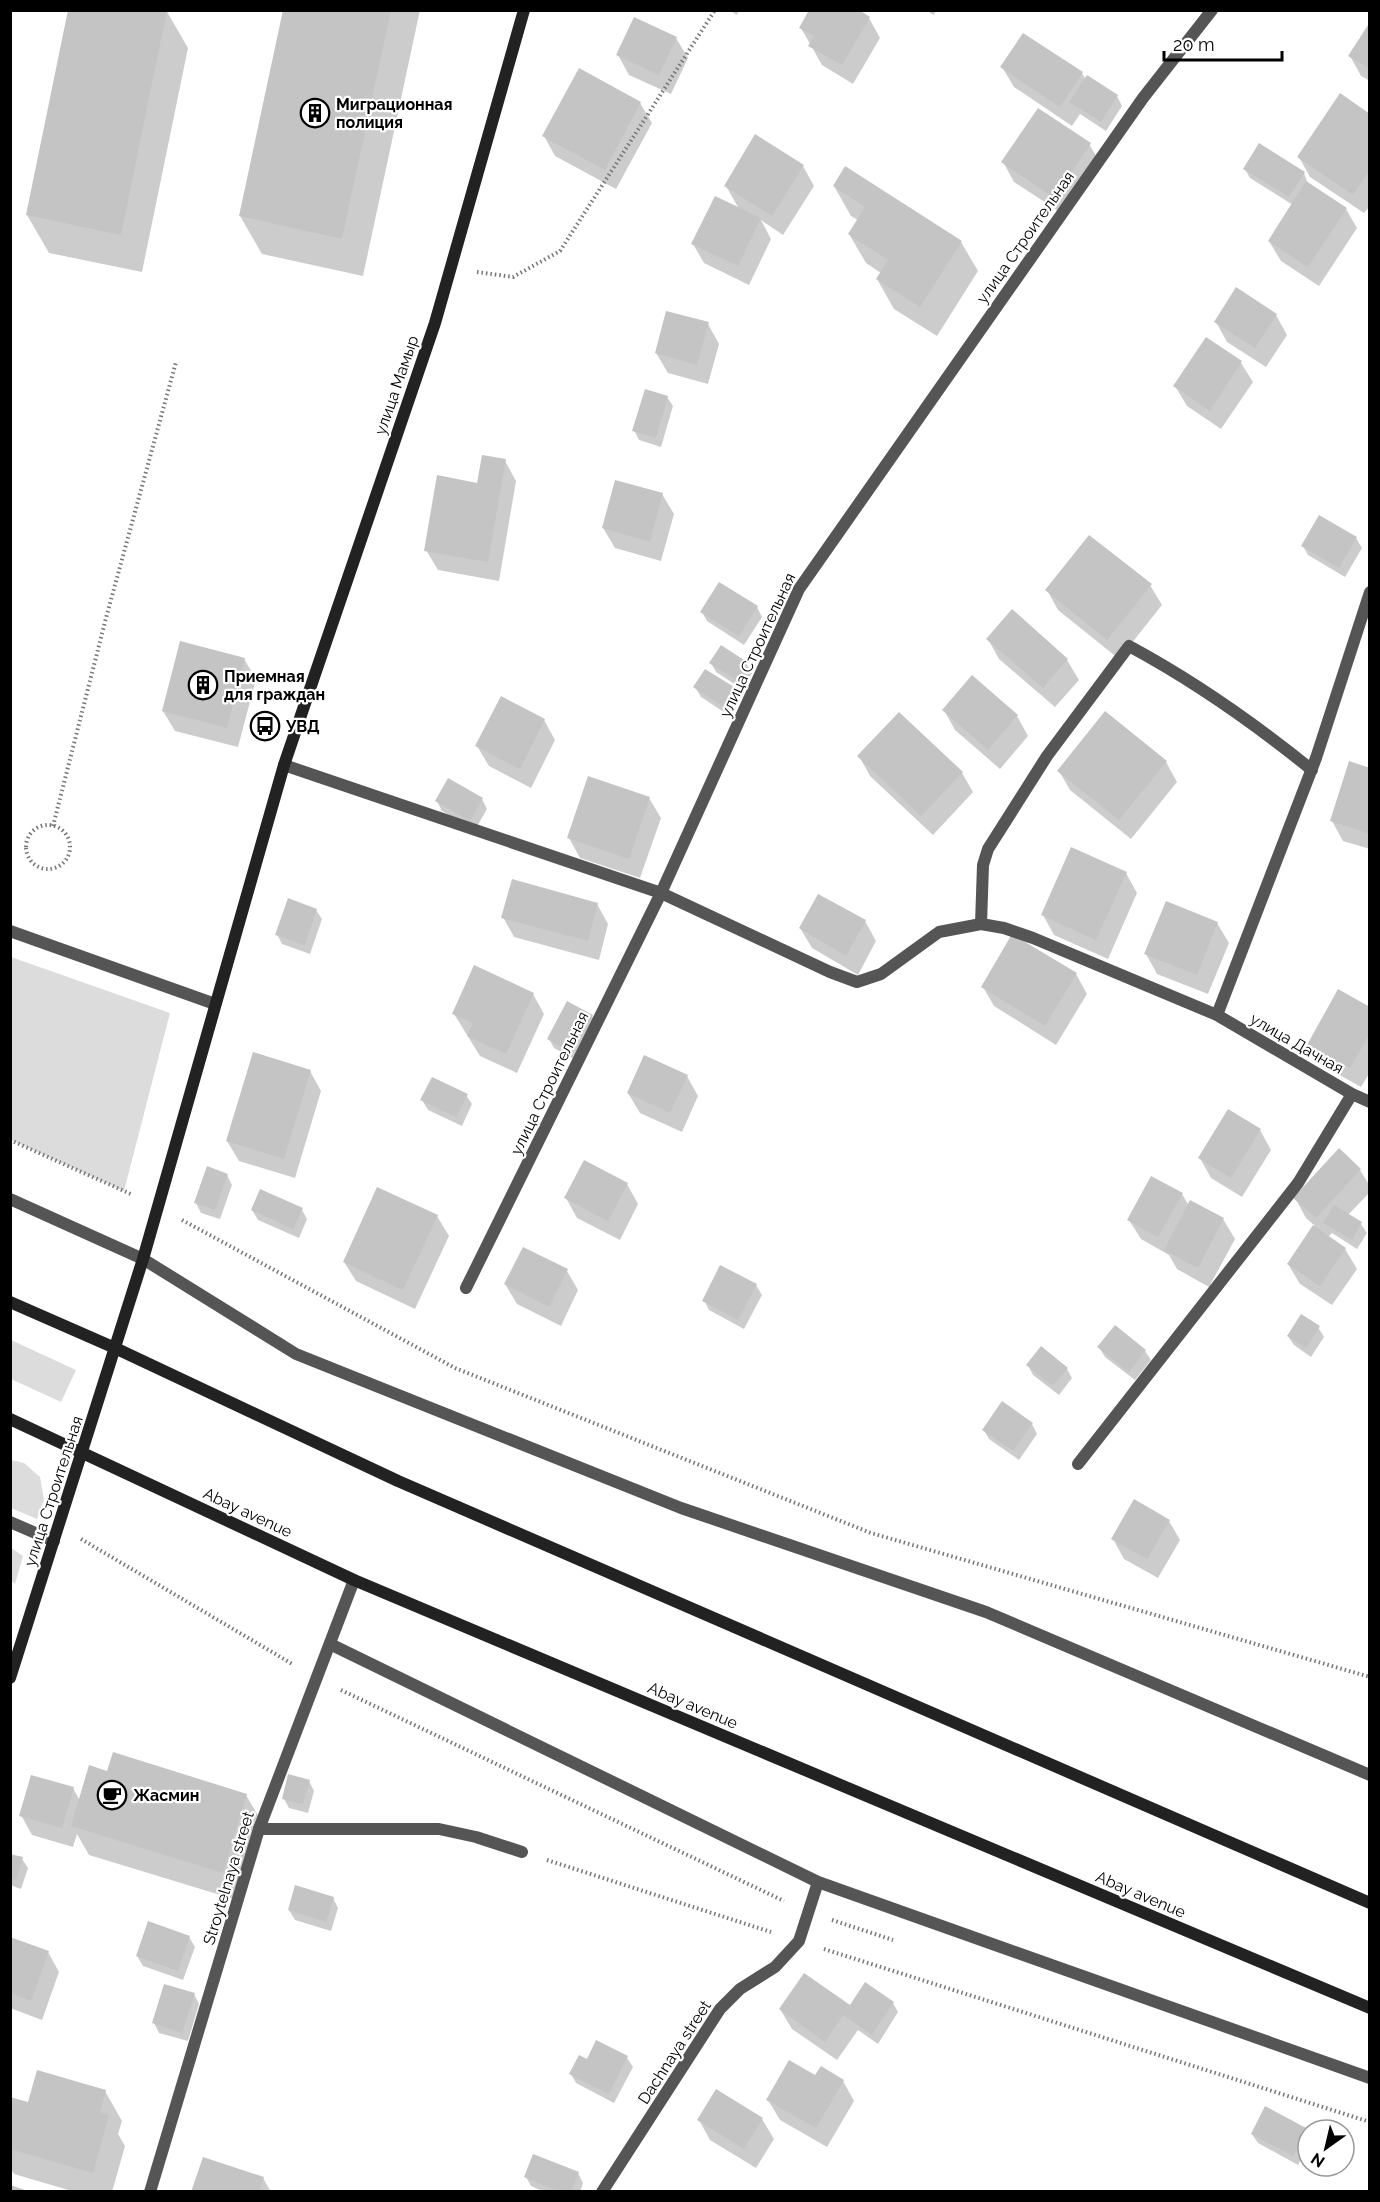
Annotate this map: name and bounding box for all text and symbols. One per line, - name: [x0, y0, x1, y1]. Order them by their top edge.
- scale bar: [1164, 24, 1282, 62]
- text: 20 m: [1173, 34, 1215, 55]
- place label: Миграционная полиция: [336, 95, 453, 132]
- building icon: Миграционная полиция: [299, 97, 331, 129]
- street label: улица Строительная: [973, 167, 1078, 307]
- street label: улица Мамыр: [371, 333, 422, 437]
- street label: улица Строительная: [716, 570, 799, 720]
- place label: Приемная для граждан: [224, 667, 325, 704]
- building icon: Приемная для граждан: [187, 669, 219, 701]
- bus stop icon: УВД: [249, 710, 281, 742]
- place label: УВД: [285, 717, 320, 736]
- street label: улица Строительная: [506, 1008, 592, 1158]
- street label: улица Дачная: [1247, 1009, 1347, 1078]
- street label: улица Строительная: [20, 1414, 87, 1569]
- street label: Abay avenue: [200, 1484, 295, 1541]
- street label: Abay avenue: [645, 1678, 741, 1733]
- cafe icon: Жасмин: [96, 1779, 128, 1811]
- place label: Жасмин: [133, 1786, 199, 1805]
- street label: Stroytelnaya street: [199, 1808, 258, 1947]
- street label: Abay avenue: [1093, 1867, 1189, 1922]
- street label: Dachnaya street: [634, 1996, 715, 2108]
- north arrow: [1296, 2118, 1356, 2178]
- text: N: [1308, 2149, 1328, 2171]

